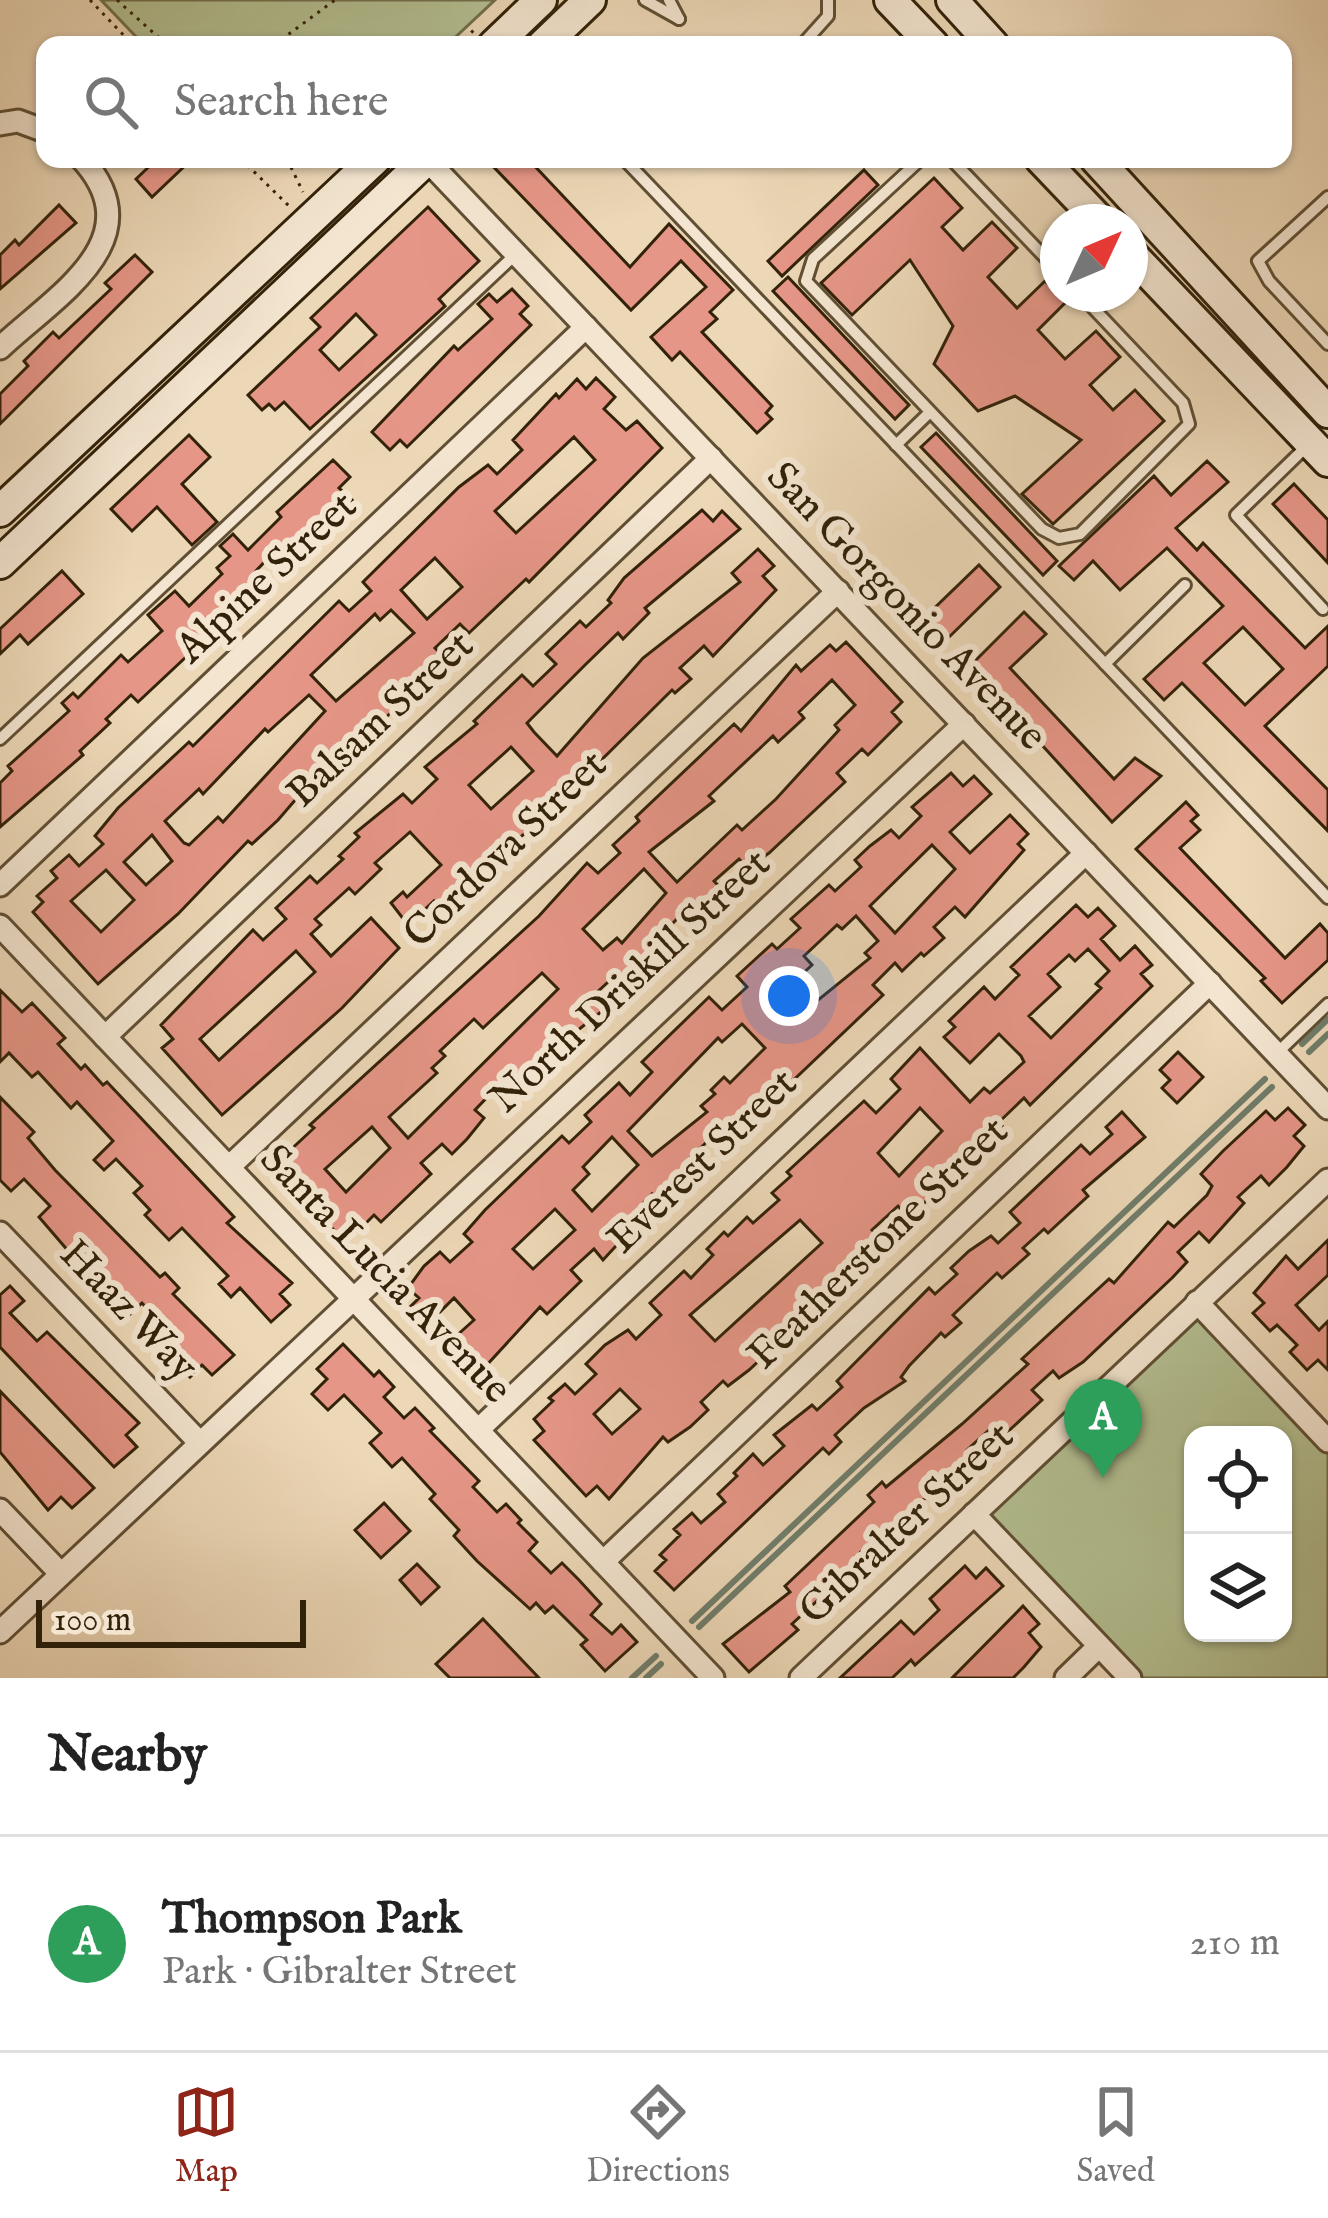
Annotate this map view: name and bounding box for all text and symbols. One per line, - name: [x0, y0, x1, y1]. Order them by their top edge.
- search box: [36, 36, 1292, 168]
- icon: search: [78, 69, 144, 135]
- text: Search here: [174, 74, 388, 131]
- north arrow: [1040, 204, 1148, 312]
- street label: San Gorgonio Avenue: [755, 451, 1057, 763]
- street label: Alpine Street: [164, 481, 369, 676]
- street label: Balsam Street: [277, 620, 485, 820]
- street label: Cordova Street: [393, 740, 619, 960]
- street label: North Driskill Street: [480, 838, 782, 1126]
- your location: [759, 966, 819, 1026]
- street label: Everest Street: [597, 1058, 809, 1266]
- street label: Featherstone Street: [738, 1106, 1020, 1382]
- street label: Santa Lucia Avenue: [248, 1134, 522, 1416]
- street label: Haaz Way: [48, 1229, 209, 1393]
- pin: A: [1064, 1379, 1142, 1478]
- street label: Gibralter Street: [789, 1411, 1025, 1637]
- map controls: [1184, 1426, 1292, 1642]
- button: locate: [1184, 1426, 1292, 1534]
- button: layers: [1184, 1534, 1292, 1642]
- scale bar: [36, 1594, 306, 1647]
- text: 100 m: [54, 1600, 131, 1642]
- text: Nearby: [48, 1724, 207, 1789]
- text: Thompson Park: [162, 1891, 461, 1948]
- text: A: [74, 1919, 100, 1968]
- text: 210 m: [1190, 1919, 1280, 1968]
- text: Park · Gibralter Street: [162, 1948, 517, 1997]
- tab: Map: [173, 2079, 239, 2193]
- tab: Directions: [586, 2079, 730, 2193]
- tab: Saved: [1077, 2079, 1155, 2193]

